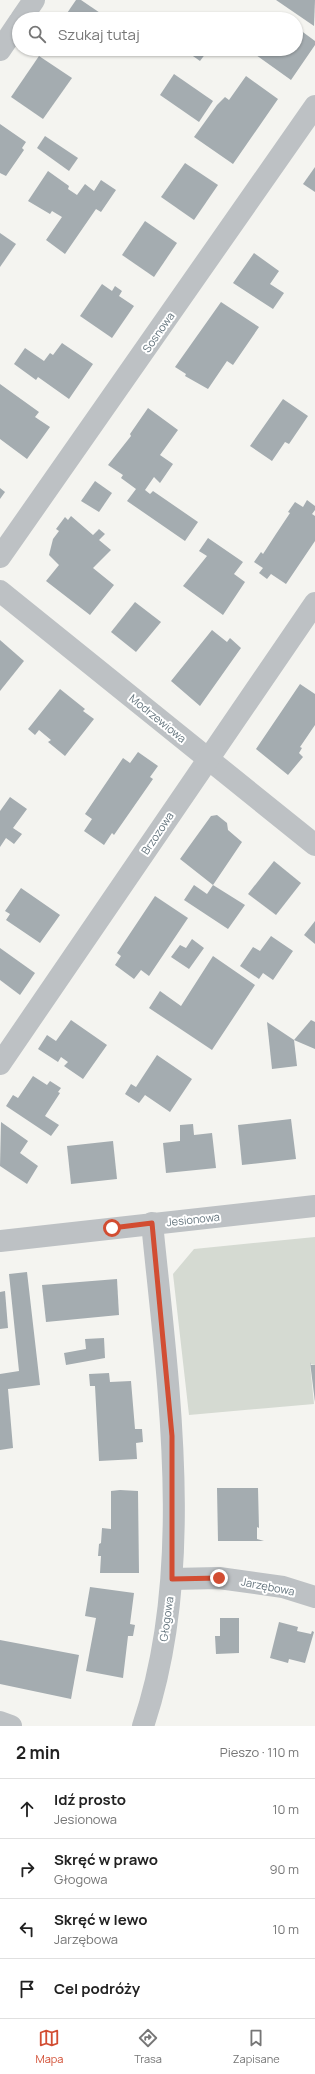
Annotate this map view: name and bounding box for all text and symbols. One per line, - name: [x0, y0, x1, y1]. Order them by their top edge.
- search box: [12, 12, 303, 56]
- icon: search: [26, 23, 48, 45]
- text: Szukaj tutaj: [58, 24, 140, 45]
- street label: Sosnowa: [139, 309, 177, 355]
- street label: Modrzewiowa: [126, 690, 190, 746]
- street label: Brzozowa: [137, 809, 177, 857]
- street label: Jesionowa: [166, 1209, 220, 1229]
- route start: [103, 1219, 121, 1237]
- route end: [210, 1569, 228, 1587]
- street label: Jarzębowa: [240, 1573, 296, 1599]
- street label: Głogowa: [155, 1596, 177, 1642]
- text: 2 min: [16, 1741, 60, 1764]
- text: Pieszo · 110 m: [220, 1743, 299, 1761]
- text: Idź prosto: [54, 1789, 126, 1810]
- icon: ahead: [16, 1798, 38, 1820]
- text: 10 m: [272, 1800, 299, 1818]
- text: Jesionowa: [54, 1810, 117, 1828]
- text: Skręć w prawo: [54, 1849, 158, 1870]
- icon: right: [16, 1858, 38, 1880]
- text: 90 m: [269, 1860, 299, 1878]
- text: Głogowa: [54, 1870, 107, 1888]
- text: Skręć w lewo: [54, 1909, 148, 1930]
- icon: left: [16, 1918, 38, 1940]
- text: 10 m: [272, 1920, 299, 1938]
- text: Jarzębowa: [54, 1930, 118, 1948]
- icon: arrive: [16, 1978, 38, 2000]
- text: Cel podróży: [54, 1978, 140, 1999]
- tab: Mapa: [35, 2027, 63, 2066]
- tab: Trasa: [134, 2027, 162, 2066]
- tab: Zapisane: [233, 2027, 280, 2066]

